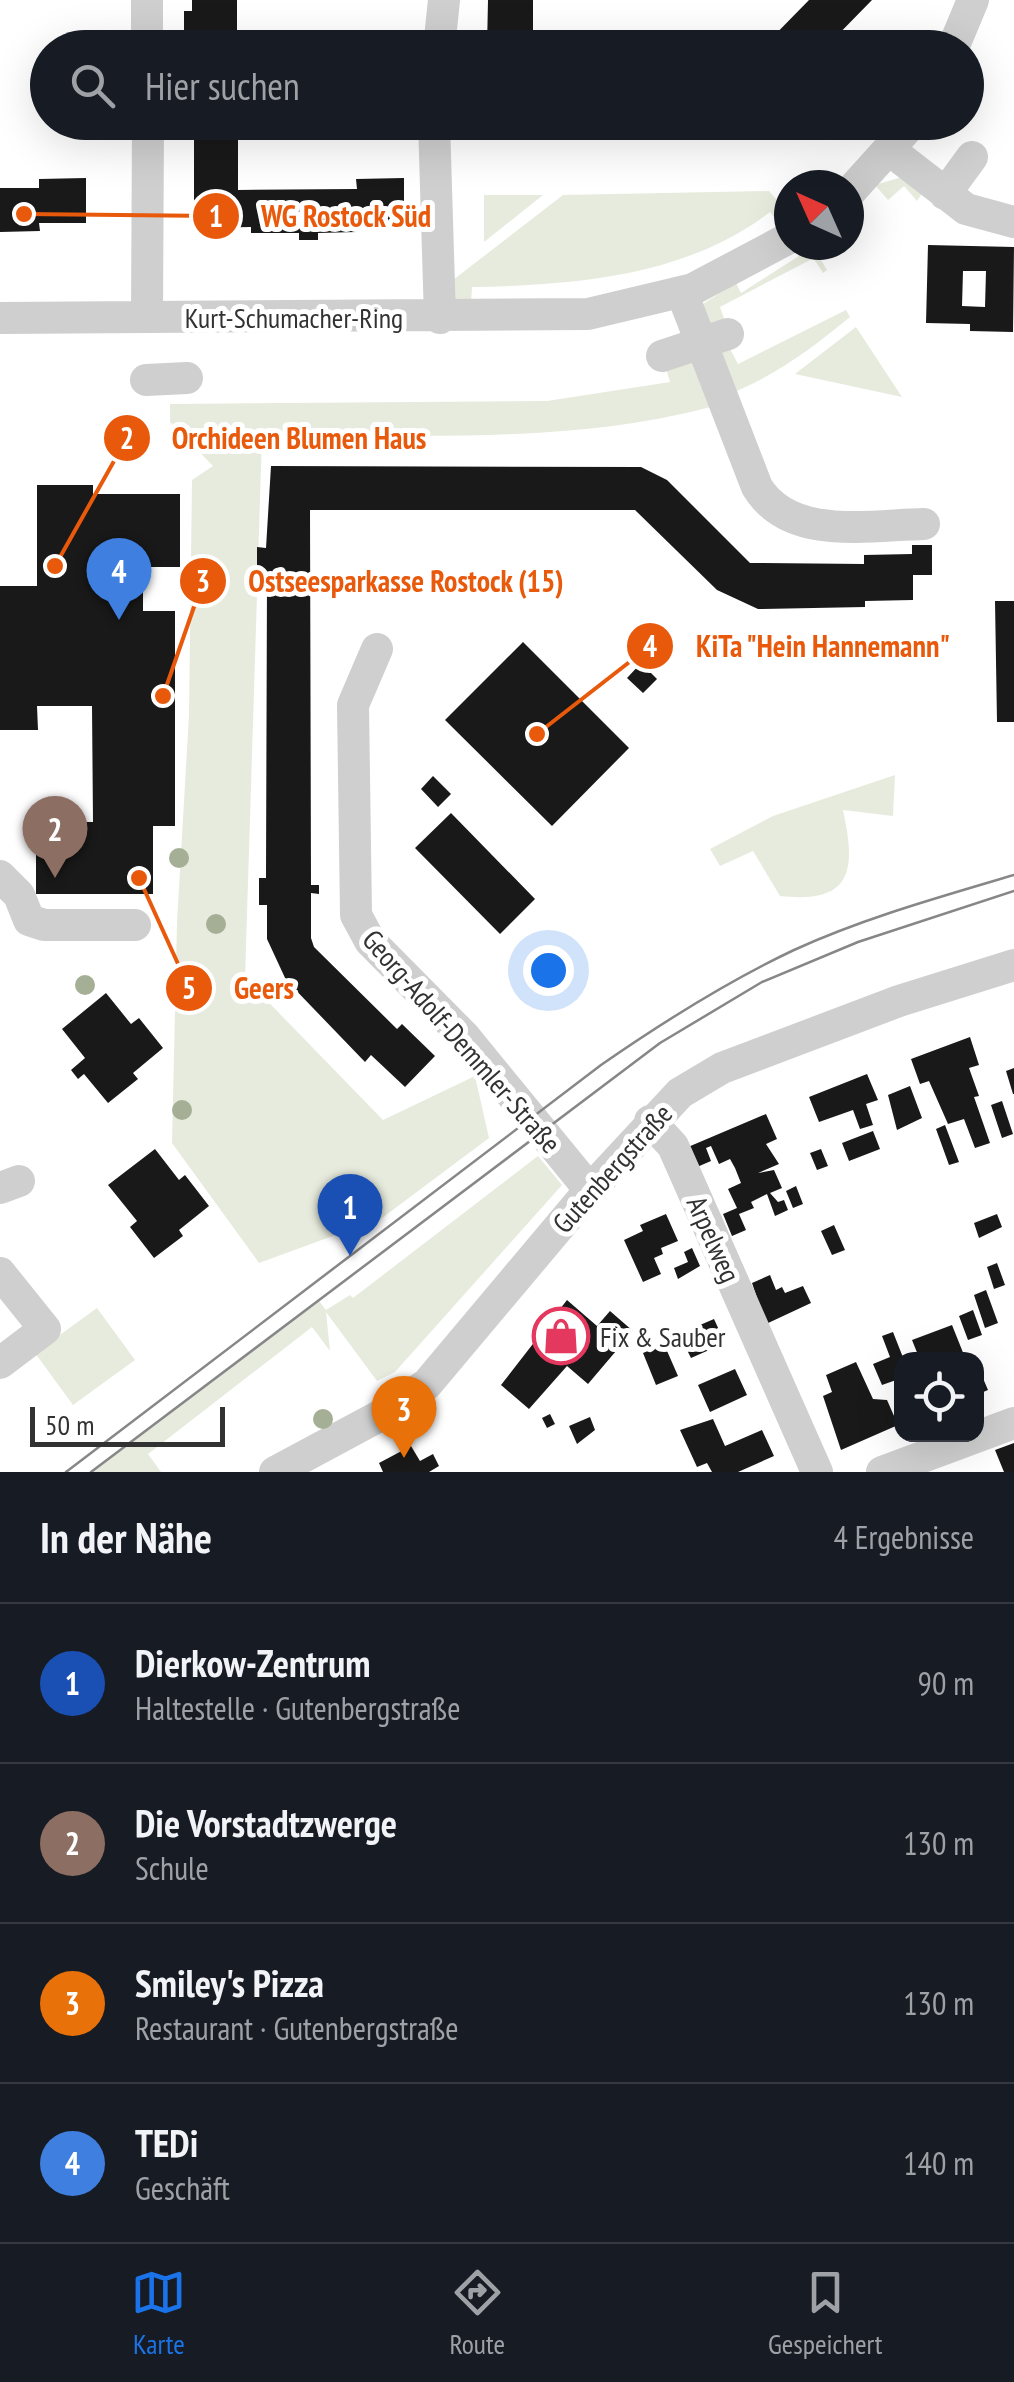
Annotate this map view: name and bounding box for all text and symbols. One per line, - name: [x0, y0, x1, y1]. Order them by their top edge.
- search box: [30, 30, 984, 140]
- icon: search: [65, 58, 120, 113]
- text: Hier suchen: [145, 61, 300, 110]
- north arrow: [774, 170, 864, 260]
- callout: WG Rostock Süd: [191, 186, 452, 246]
- text: 1: [209, 196, 223, 235]
- text: WG Rostock Süd: [260, 196, 431, 235]
- street label: Kurt-Schumacher-Ring: [185, 299, 403, 336]
- callout: Orchideen Blumen Haus: [102, 408, 446, 468]
- text: 2: [120, 418, 134, 457]
- text: Orchideen Blumen Haus: [172, 418, 426, 457]
- pin: 4: [86, 538, 152, 620]
- callout: Ostseesparkasse Rostock (15): [178, 551, 584, 611]
- text: 3: [196, 561, 210, 600]
- text: Ostseesparkasse Rostock (15): [248, 561, 564, 600]
- callout: KiTa "Hein Hannemann": [625, 616, 971, 676]
- text: 4: [643, 626, 657, 665]
- text: KiTa "Hein Hannemann": [696, 626, 950, 665]
- pin: 2: [22, 796, 88, 878]
- street label: Georg-Adolf-Demmler-Straße: [355, 921, 569, 1161]
- your location: [523, 945, 574, 996]
- callout: Geers: [164, 958, 314, 1018]
- text: 5: [182, 968, 196, 1007]
- text: Geers: [234, 968, 294, 1007]
- street label: Gutenbergstraße: [544, 1095, 680, 1241]
- pin: 1: [318, 1174, 382, 1256]
- street label: Arpelweg: [679, 1190, 749, 1288]
- shop icon: Fix & Sauber: [531, 1306, 591, 1366]
- place label: Fix & Sauber: [600, 1318, 726, 1355]
- map controls: [894, 1352, 984, 1442]
- button: locate: [894, 1352, 984, 1442]
- pin: 3: [372, 1376, 436, 1458]
- scale bar: [30, 1402, 225, 1446]
- text: 50 m: [45, 1406, 94, 1443]
- text: In der Nähe: [40, 1510, 212, 1565]
- text: 4 Ergebnisse: [834, 1516, 974, 1558]
- text: Dierkow-Zentrum: [135, 1638, 370, 1687]
- text: 1: [65, 1662, 80, 1704]
- text: 90 m: [918, 1662, 974, 1704]
- text: Haltestelle · Gutenbergstraße: [135, 1687, 460, 1729]
- text: Die Vorstadtzwerge: [135, 1798, 397, 1847]
- text: 2: [65, 1822, 80, 1864]
- text: 130 m: [903, 1822, 974, 1864]
- text: Schule: [135, 1847, 209, 1889]
- text: Smiley's Pizza: [135, 1958, 324, 2007]
- text: 3: [65, 1982, 80, 2024]
- text: 130 m: [903, 1982, 974, 2024]
- text: Restaurant · Gutenbergstraße: [135, 2007, 459, 2049]
- text: TEDi: [135, 2118, 198, 2167]
- text: 4: [65, 2142, 80, 2184]
- text: 140 m: [903, 2142, 974, 2184]
- text: Geschäft: [135, 2167, 230, 2209]
- tab: Karte: [131, 2265, 186, 2362]
- tab: Route: [449, 2265, 505, 2362]
- tab: Gespeichert: [768, 2265, 883, 2362]

